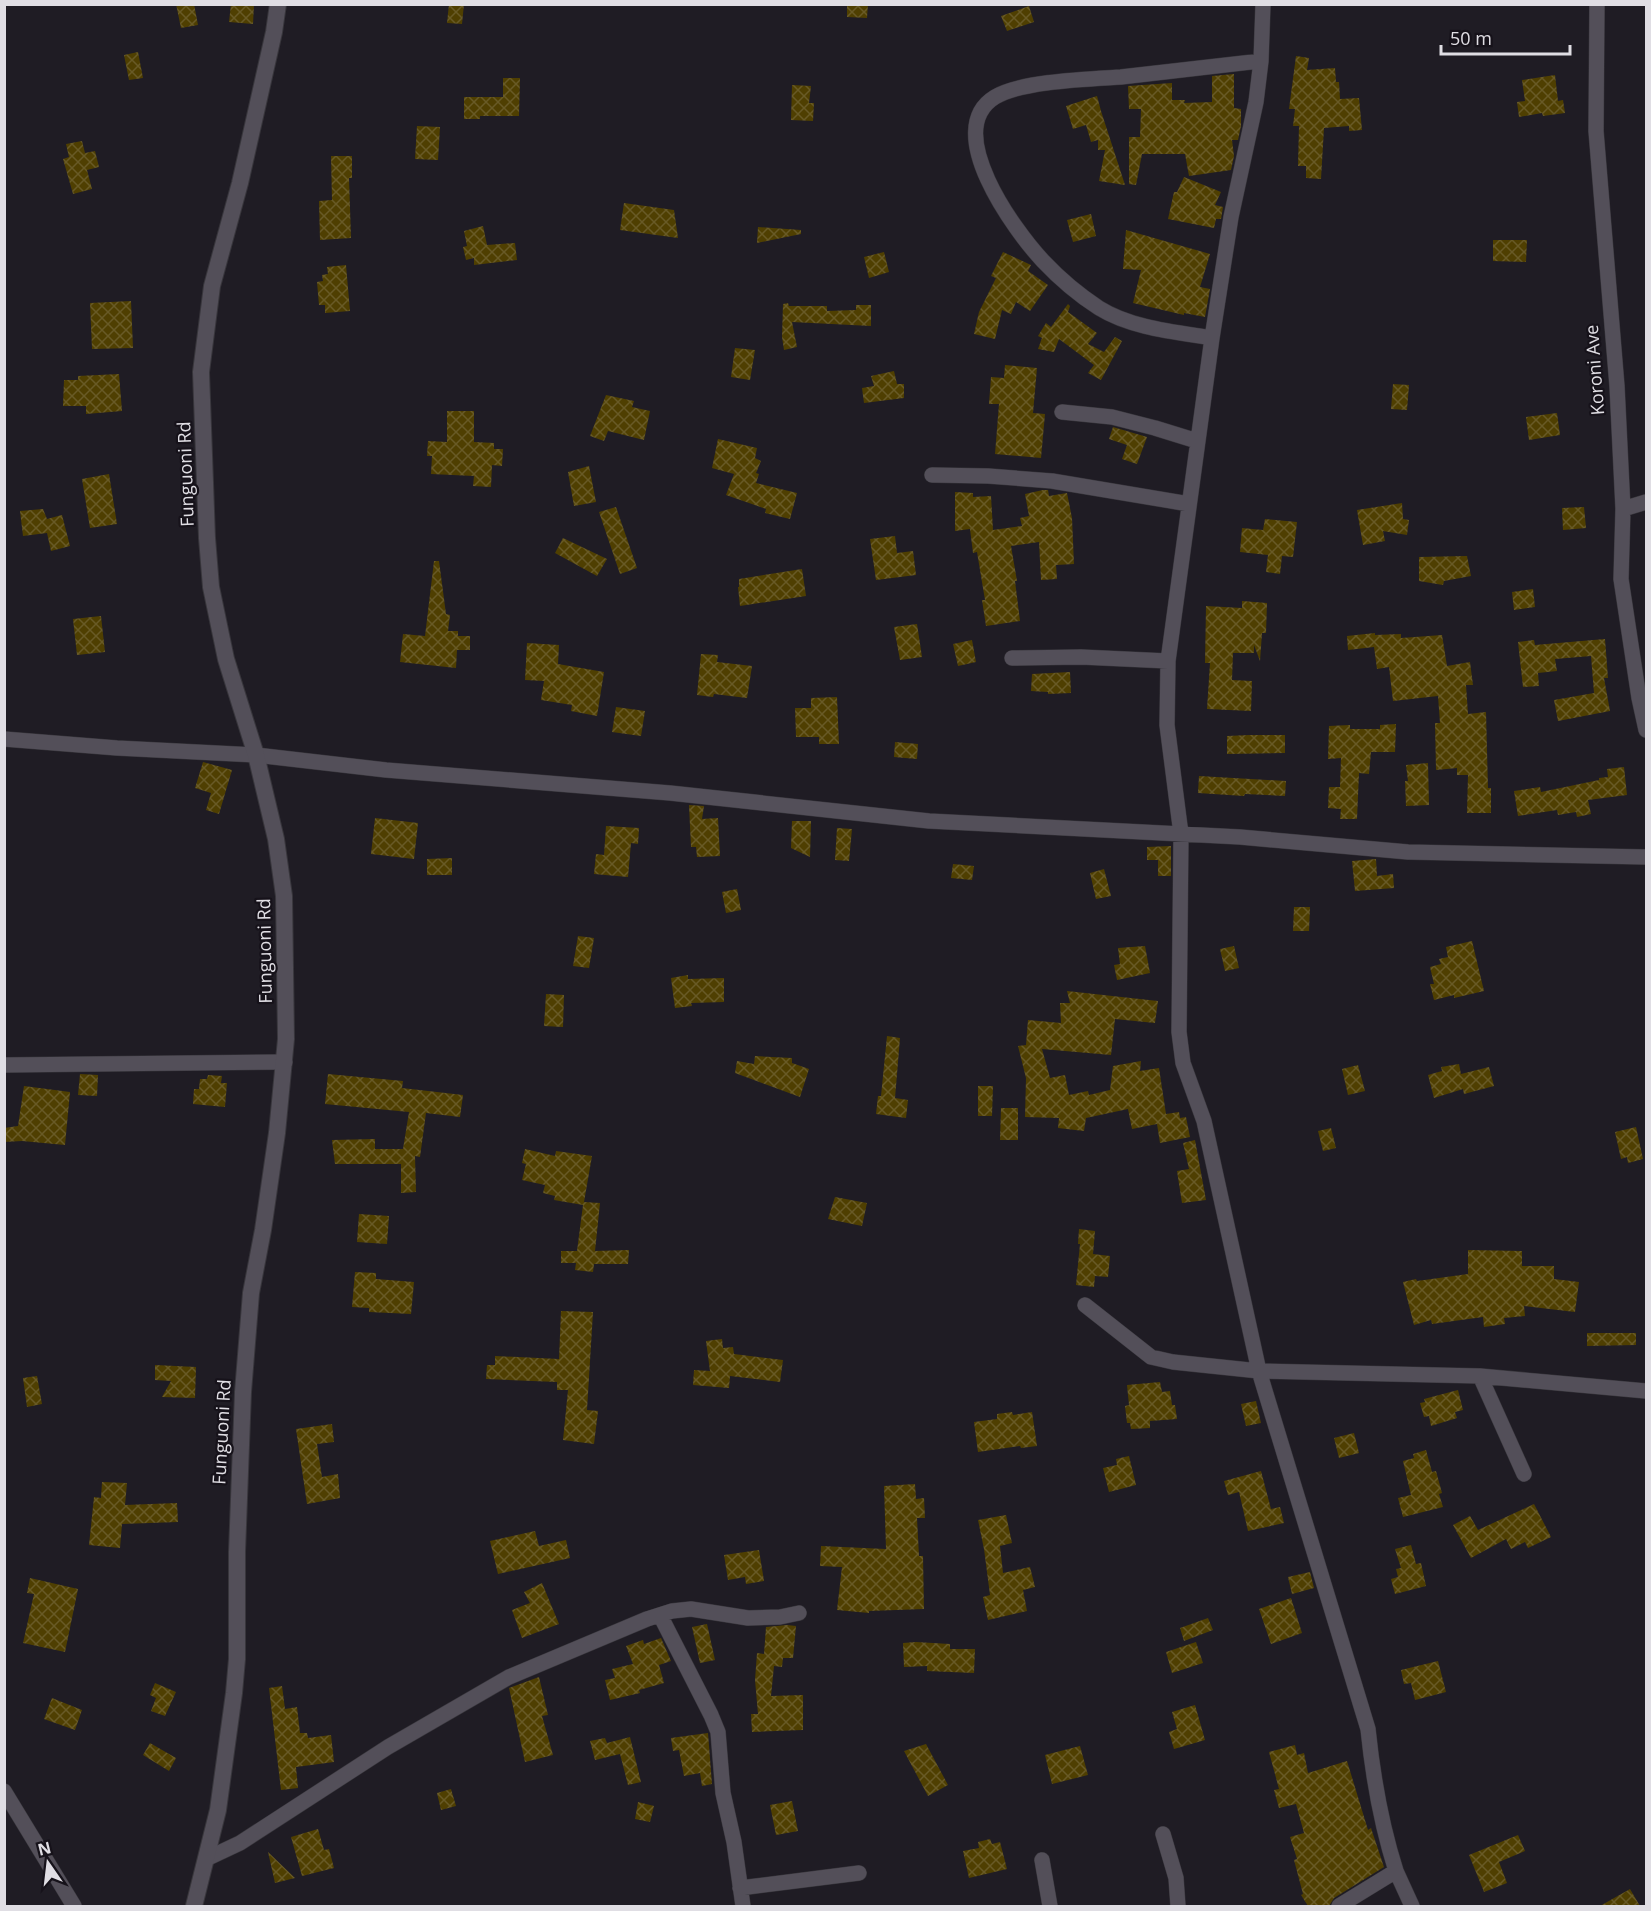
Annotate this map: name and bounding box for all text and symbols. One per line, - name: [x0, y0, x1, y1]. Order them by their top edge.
- scale bar: [1441, 18, 1570, 56]
- text: 50 m: [1450, 26, 1492, 50]
- street label: Koroni Ave: [1579, 324, 1609, 416]
- street label: Funguoni Rd: [171, 421, 199, 527]
- street label: Funguoni Rd: [251, 898, 277, 1004]
- street label: Funguoni Rd: [206, 1379, 236, 1485]
- north arrow: [18, 1833, 78, 1893]
- text: N: [35, 1836, 53, 1861]

